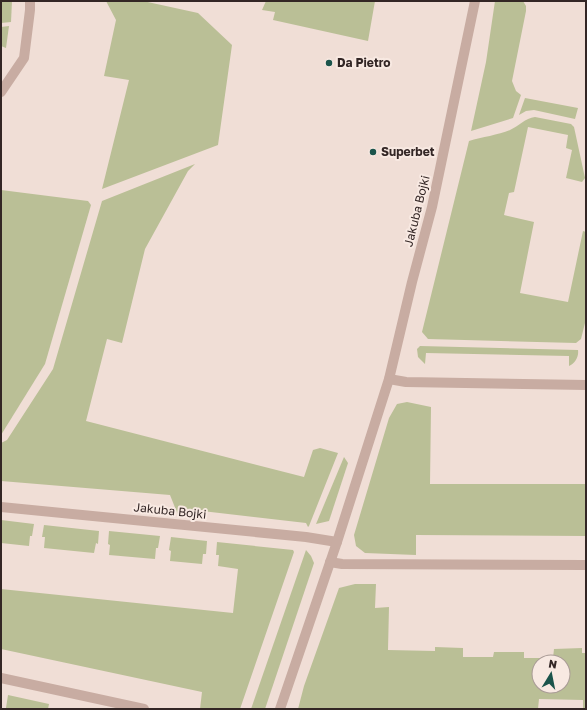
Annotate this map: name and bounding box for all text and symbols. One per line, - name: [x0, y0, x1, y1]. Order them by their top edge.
- place label: Da Pietro: [337, 55, 390, 70]
- marker: Da Pietro: [324, 58, 334, 68]
- place label: Superbet: [381, 144, 435, 159]
- marker: Superbet: [368, 147, 378, 157]
- street label: Jakuba Bojki: [400, 174, 433, 248]
- street label: Jakuba Bojki: [133, 499, 207, 522]
- north arrow: [531, 654, 571, 694]
- text: N: [548, 657, 558, 671]

